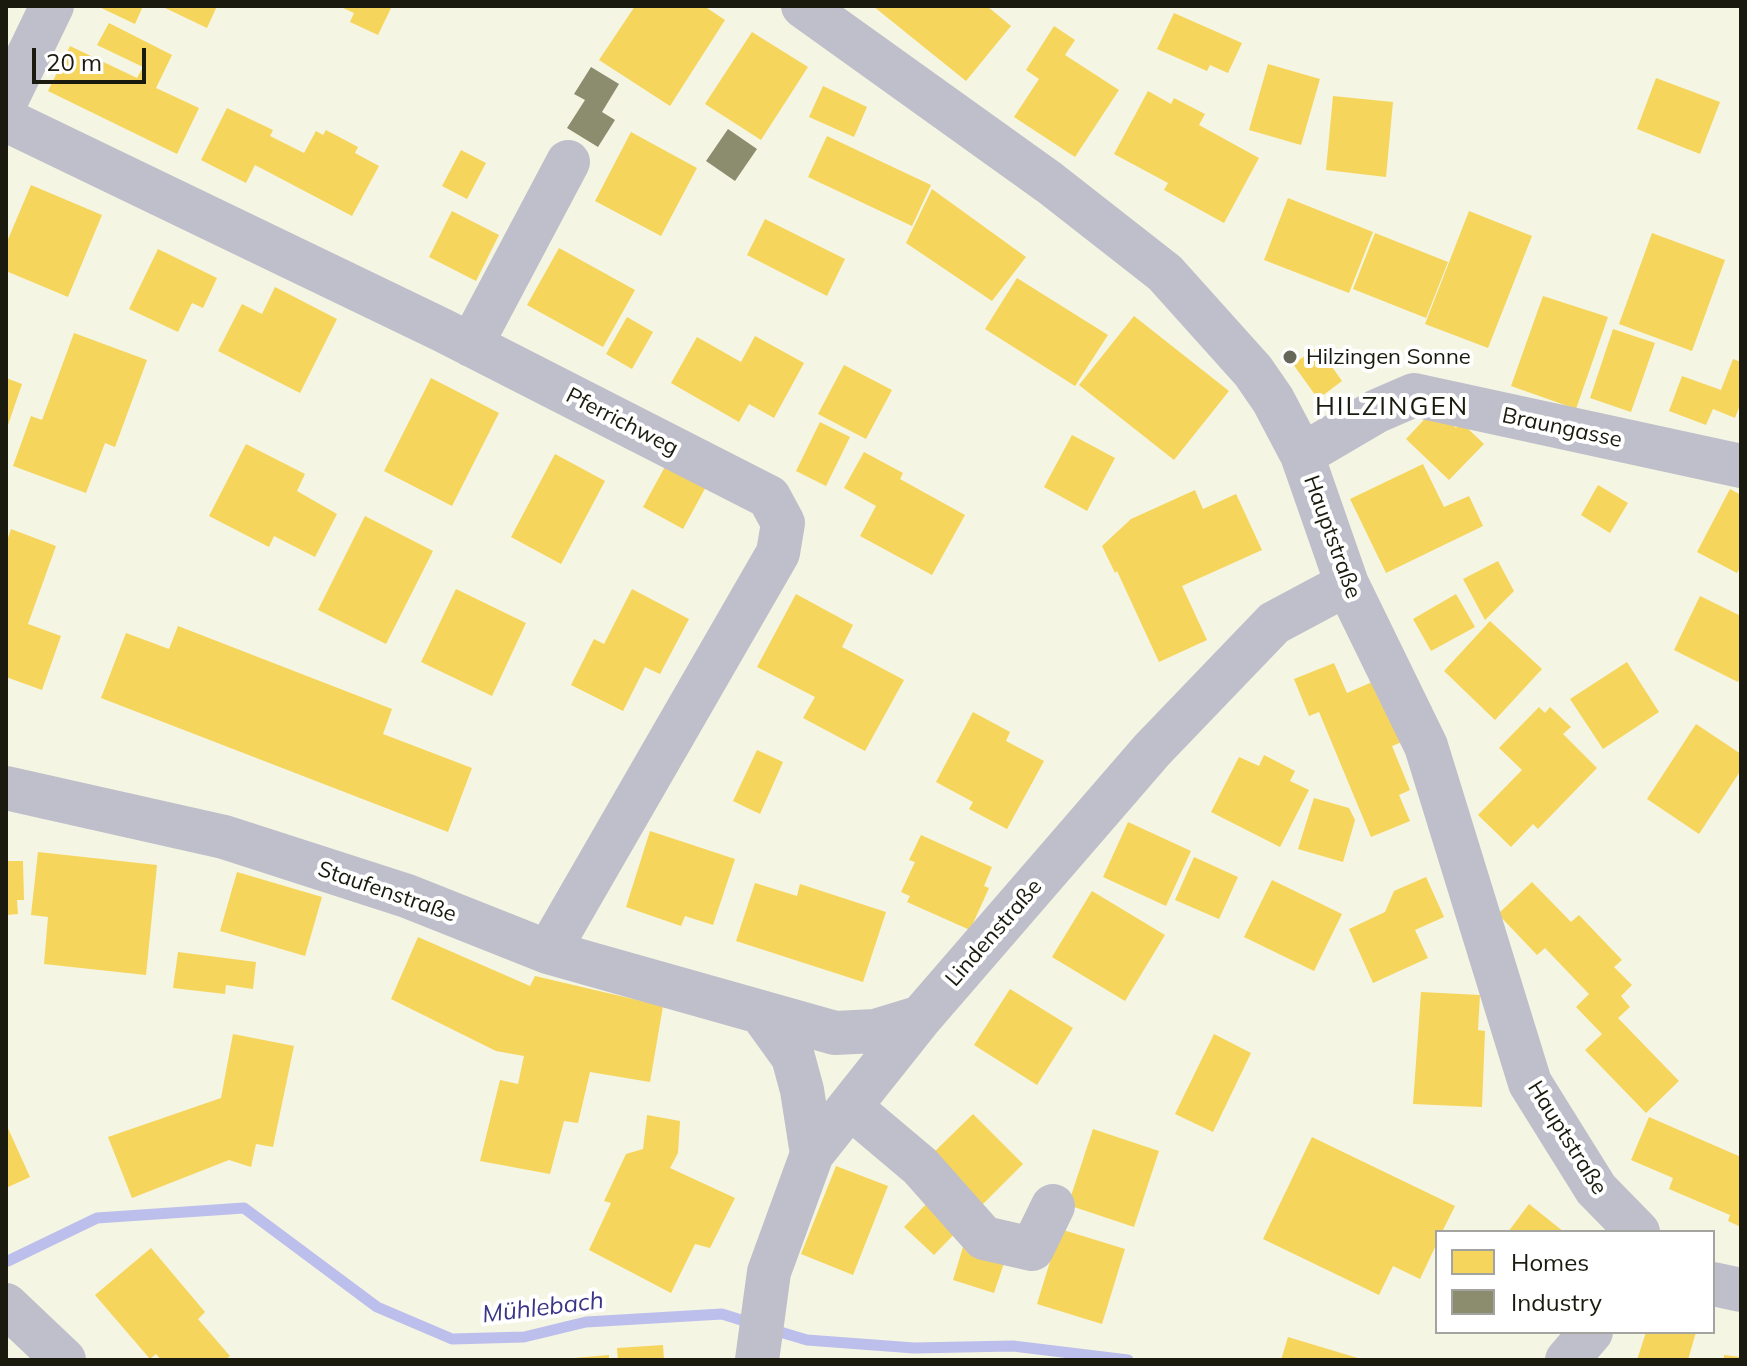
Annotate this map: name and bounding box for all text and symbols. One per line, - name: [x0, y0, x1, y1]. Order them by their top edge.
- scale bar: [36, 32, 150, 82]
- text: 20 m: [46, 47, 102, 77]
- place label: Hilzingen Sonne: [1306, 344, 1471, 370]
- marker: Hilzingen Sonne: [1281, 348, 1299, 366]
- street label: Pferrichweg: [561, 382, 683, 462]
- district label: HILZINGEN: [1315, 391, 1469, 423]
- street label: Braungasse: [1500, 402, 1624, 454]
- street label: Hauptstraße: [1298, 472, 1366, 602]
- street label: Staufenstraße: [314, 856, 460, 928]
- street label: Lindenstraße: [940, 874, 1048, 992]
- street label: Hauptstraße: [1522, 1076, 1612, 1200]
- legend: [1435, 1230, 1715, 1334]
- text: Homes: [1511, 1247, 1589, 1277]
- water label: Mühlebach: [481, 1286, 605, 1330]
- text: Industry: [1511, 1287, 1602, 1317]

